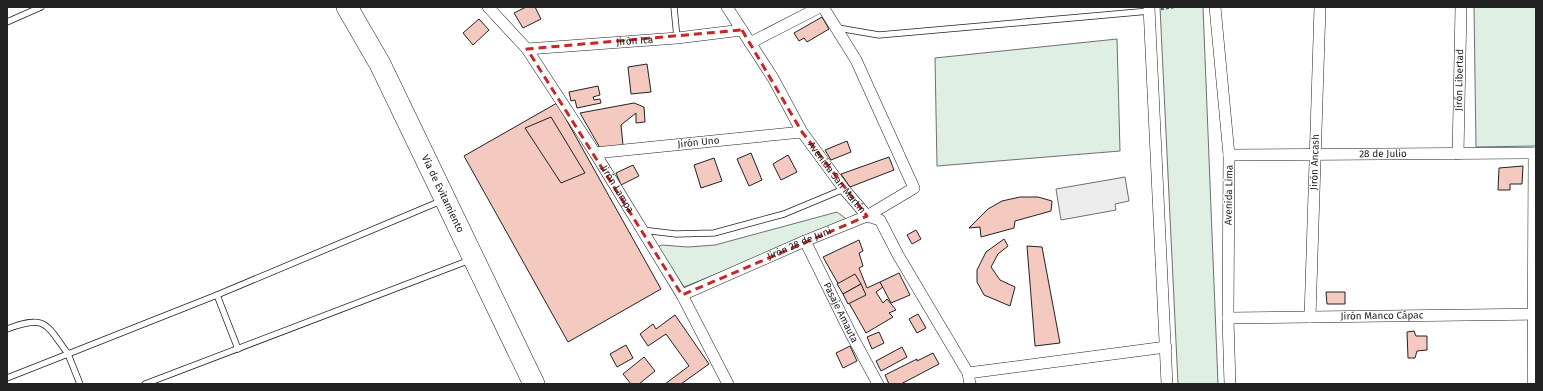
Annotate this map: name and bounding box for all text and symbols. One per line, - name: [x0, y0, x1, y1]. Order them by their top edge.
- street label: Jirón Ica: [616, 34, 654, 48]
- street label: Jirón Libertad: [1453, 49, 1466, 111]
- street label: Jirón Uno: [677, 134, 720, 151]
- street label: Jirón Ancash: [1308, 134, 1322, 190]
- street label: Avenida San Martín: [805, 139, 868, 216]
- street label: 28 de Julio: [1359, 148, 1407, 160]
- street label: Vía de Evitamiento: [419, 153, 466, 235]
- street label: Jirón Lampa: [598, 163, 636, 215]
- street label: Avenida Lima: [1222, 165, 1236, 225]
- street label: Jirón 28 de Juni: [765, 225, 833, 263]
- street label: Pasaje Amauta: [820, 280, 861, 345]
- street label: Jirón Manco Cápac: [1340, 309, 1424, 323]

